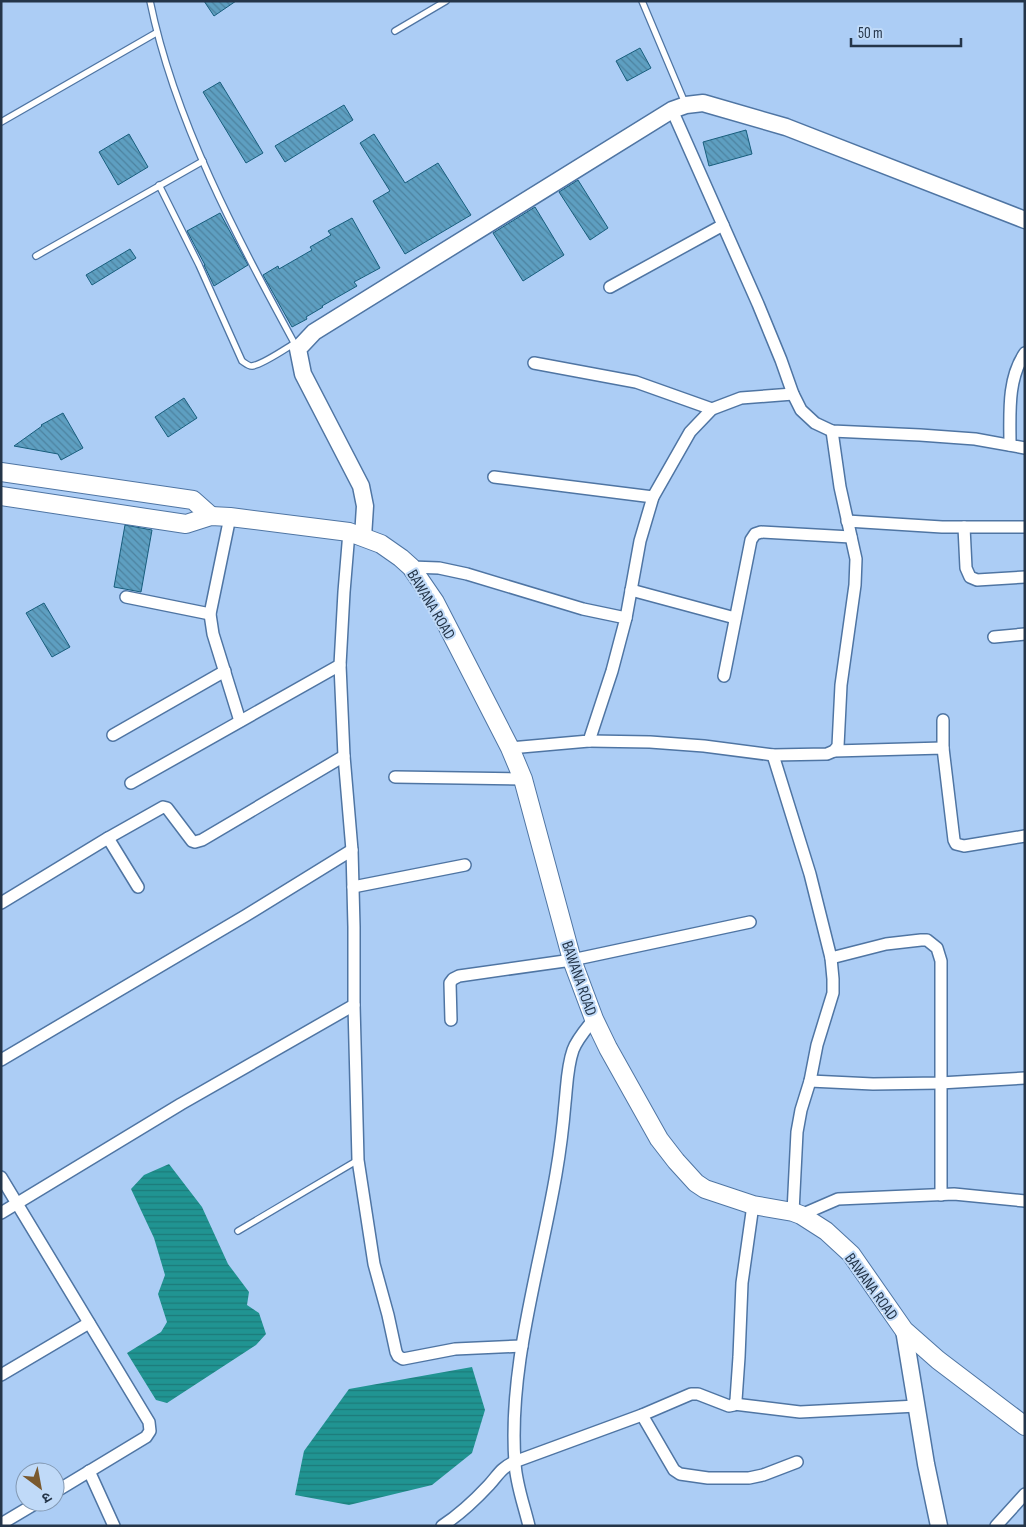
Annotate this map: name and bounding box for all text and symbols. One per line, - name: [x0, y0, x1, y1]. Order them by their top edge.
- scale bar: [851, 15, 961, 47]
- text: 50 m: [858, 24, 883, 43]
- street label: BAWANA ROAD: [403, 567, 459, 643]
- street label: BAWANA ROAD: [557, 939, 600, 1018]
- street label: BAWANA ROAD: [840, 1250, 901, 1324]
- north arrow: [15, 1462, 65, 1512]
- text: उ: [38, 1488, 55, 1507]

